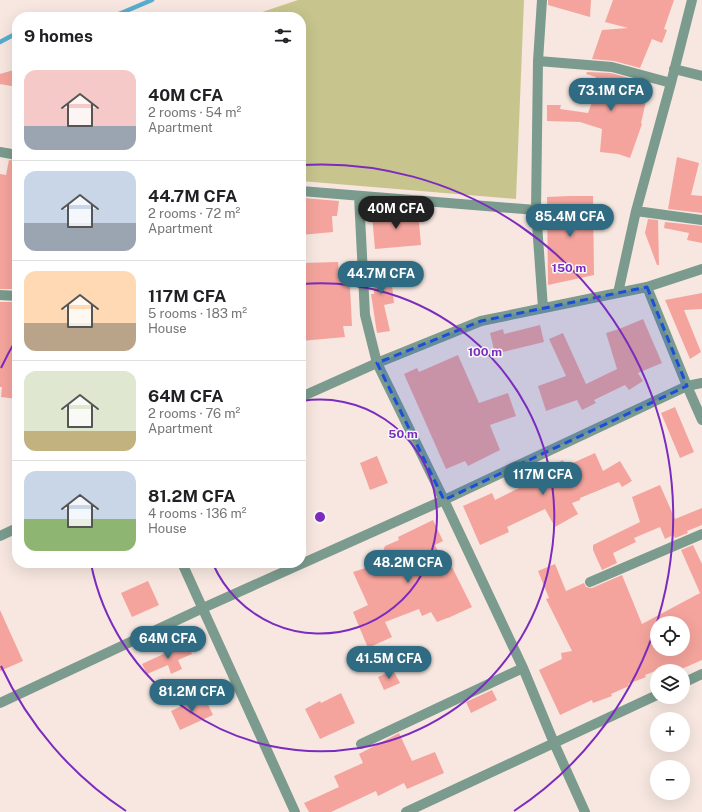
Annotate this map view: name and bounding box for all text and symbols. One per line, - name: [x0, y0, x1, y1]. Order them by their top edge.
- icon: filters: [272, 25, 294, 47]
- text: 9 homes: [24, 26, 93, 46]
- pin: 73.1M CFA: [565, 78, 657, 112]
- text: 73.1M CFA: [578, 83, 644, 98]
- text: 40M CFA: [148, 85, 223, 105]
- icon: home: [56, 86, 104, 134]
- text: 2 rooms · 54 m²: [148, 105, 241, 120]
- text: Apartment: [148, 120, 213, 135]
- text: 44.7M CFA: [148, 186, 237, 206]
- icon: home: [56, 187, 104, 235]
- pin: 40M CFA: [359, 196, 433, 230]
- text: 40M CFA: [367, 201, 425, 216]
- pin: 85.4M CFA: [524, 204, 616, 238]
- text: 2 rooms · 72 m²: [148, 206, 240, 221]
- text: 85.4M CFA: [535, 209, 605, 224]
- text: Apartment: [148, 221, 213, 236]
- pin: 44.7M CFA: [335, 261, 427, 295]
- text: 150 m: [552, 261, 586, 275]
- text: 44.7M CFA: [347, 266, 415, 281]
- text: 117M CFA: [148, 286, 226, 306]
- icon: home: [56, 287, 104, 335]
- text: 5 rooms · 183 m²: [148, 306, 247, 321]
- text: House: [148, 321, 187, 336]
- text: 100 m: [468, 345, 502, 359]
- text: 64M CFA: [148, 386, 224, 406]
- icon: home: [56, 387, 104, 435]
- text: 2 rooms · 76 m²: [148, 406, 240, 421]
- text: Apartment: [148, 421, 213, 436]
- text: 50 m: [388, 427, 418, 441]
- pin: 117M CFA: [502, 462, 584, 496]
- text: 117M CFA: [513, 467, 573, 482]
- text: 81.2M CFA: [148, 486, 236, 506]
- icon: home: [56, 487, 104, 535]
- text: 4 rooms · 136 m²: [148, 506, 247, 521]
- centre of rings: [313, 510, 327, 524]
- text: House: [148, 521, 187, 536]
- pin: 48.2M CFA: [362, 550, 454, 584]
- text: 48.2M CFA: [373, 555, 443, 570]
- map controls: [650, 616, 690, 800]
- button: locate: [650, 616, 690, 656]
- pin: 64M CFA: [131, 626, 205, 660]
- text: 64M CFA: [139, 631, 197, 646]
- pin: 41.5M CFA: [343, 646, 435, 680]
- text: 41.5M CFA: [355, 651, 423, 666]
- button: layers: [650, 664, 690, 704]
- pin: 81.2M CFA: [146, 679, 238, 713]
- text: 81.2M CFA: [158, 684, 226, 699]
- button: +: [650, 712, 690, 752]
- button: −: [650, 760, 690, 800]

